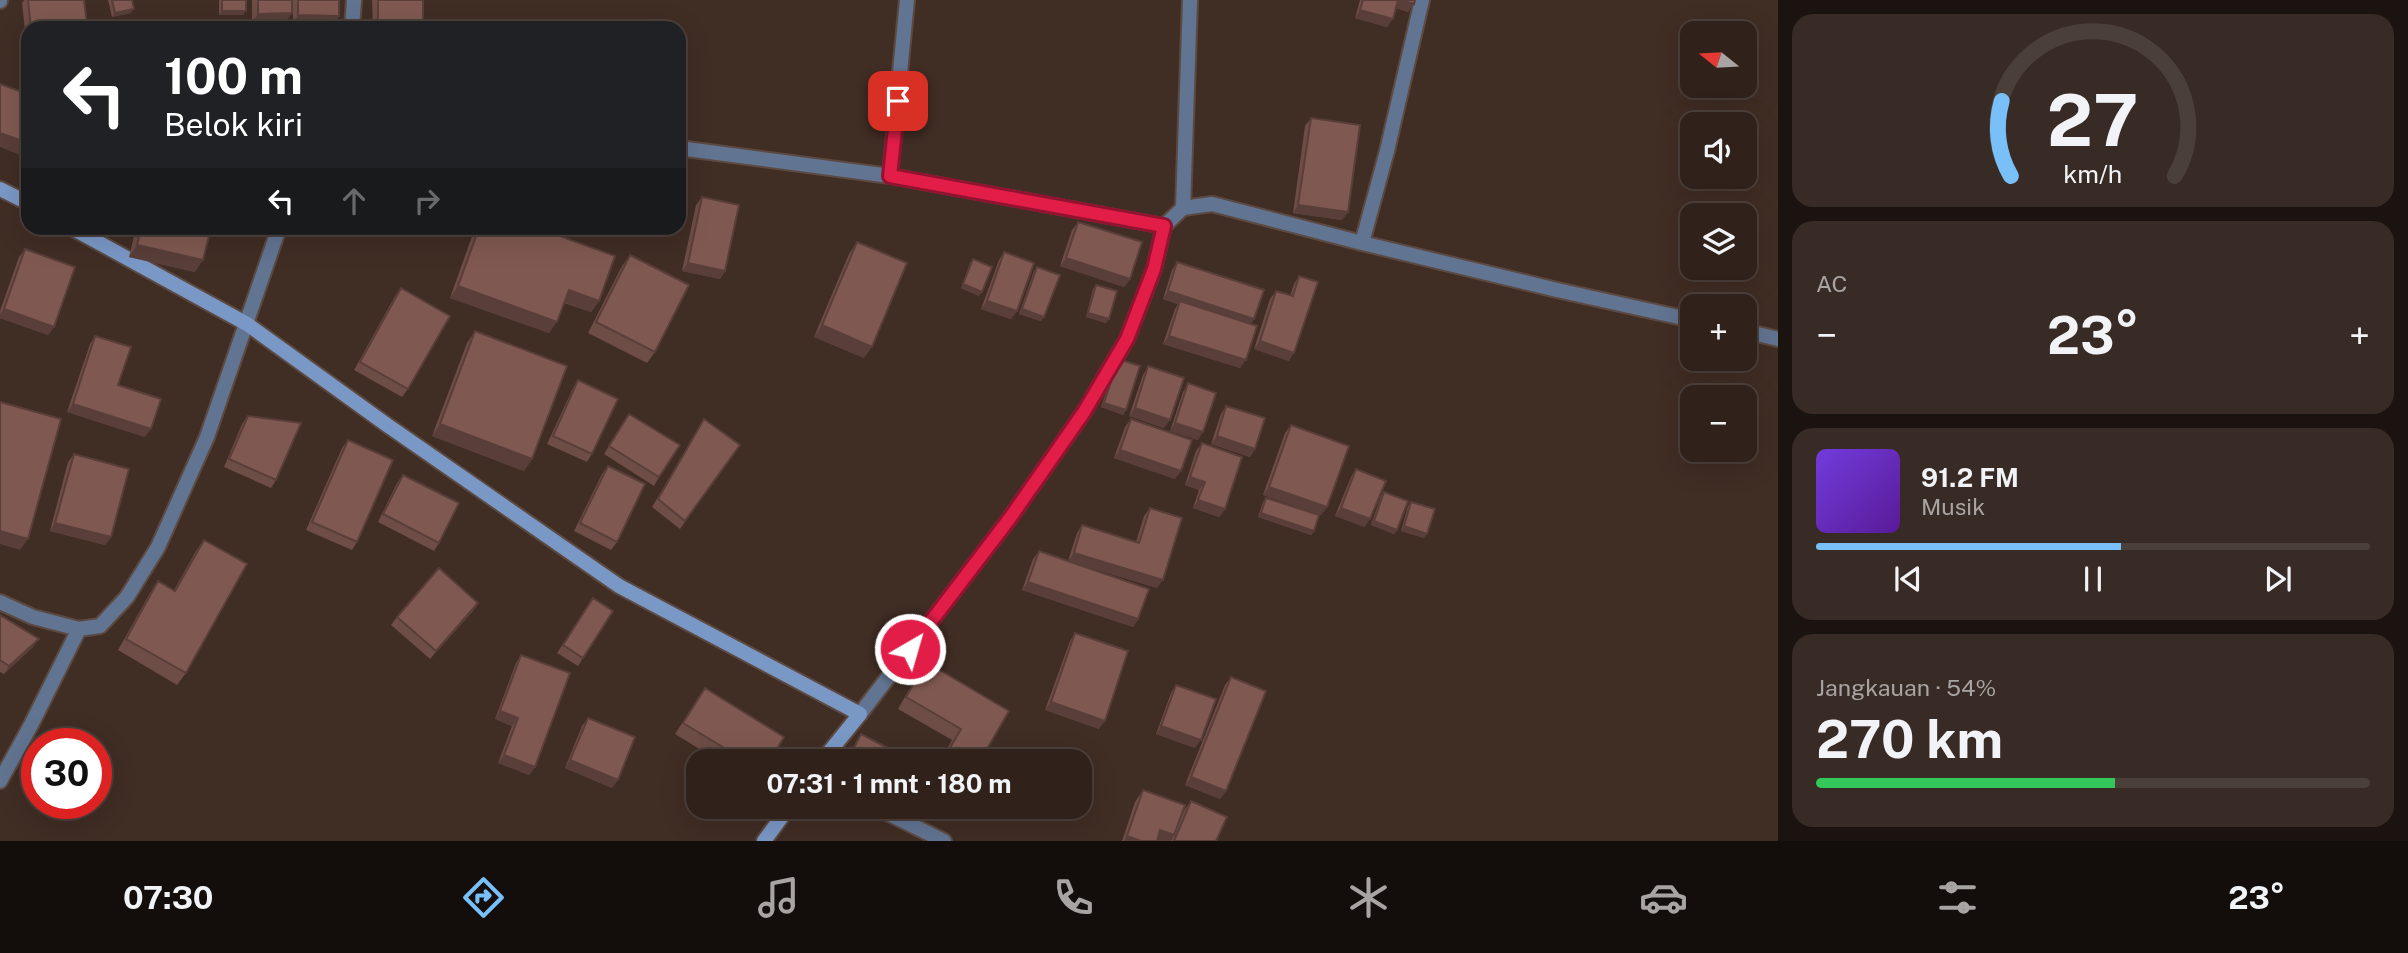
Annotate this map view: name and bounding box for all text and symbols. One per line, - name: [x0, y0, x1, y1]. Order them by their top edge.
- north arrow: [1680, 21, 1757, 98]
- map controls: [1680, 21, 1757, 462]
- text: 100 m: [164, 47, 303, 105]
- icon: left: [49, 49, 140, 140]
- pin: [868, 71, 928, 131]
- text: 27: [2047, 78, 2139, 163]
- icon: arrive: [879, 82, 917, 120]
- text: Belok kiri: [164, 106, 303, 143]
- button: sound: [1680, 112, 1757, 189]
- text: km/h: [2064, 159, 2122, 189]
- icon: left: [262, 182, 300, 220]
- icon: ahead: [335, 182, 373, 220]
- icon: right: [408, 182, 446, 220]
- button: layers: [1680, 203, 1757, 280]
- text: AC: [1816, 270, 1847, 297]
- button: +: [1680, 294, 1757, 371]
- text: 23°: [2047, 305, 2139, 366]
- text: −: [1816, 313, 1837, 358]
- text: +: [2349, 313, 2370, 358]
- button: −: [1680, 385, 1757, 462]
- text: 91.2 FM: [1921, 462, 2019, 493]
- text: Musik: [1921, 493, 1985, 520]
- icon: previous: [1889, 560, 1927, 598]
- icon: pause: [2074, 560, 2112, 598]
- icon: next: [2259, 560, 2297, 598]
- position arrow: [873, 612, 947, 686]
- text: Jangkauan · 54%: [1816, 674, 1996, 701]
- text: 270 km: [1816, 709, 2003, 770]
- speed limit sign: 30: [21, 728, 112, 819]
- text: 07:31 · 1 mnt · 180 m: [766, 768, 1012, 799]
- icon: directions: [459, 873, 508, 922]
- icon: music: [754, 873, 803, 922]
- icon: phone: [1049, 873, 1098, 922]
- icon: climate: [1344, 873, 1393, 922]
- icon: car: [1639, 873, 1688, 922]
- icon: filters: [1933, 873, 1982, 922]
- text: 07:30: [123, 879, 213, 916]
- text: 23°: [2228, 879, 2285, 916]

